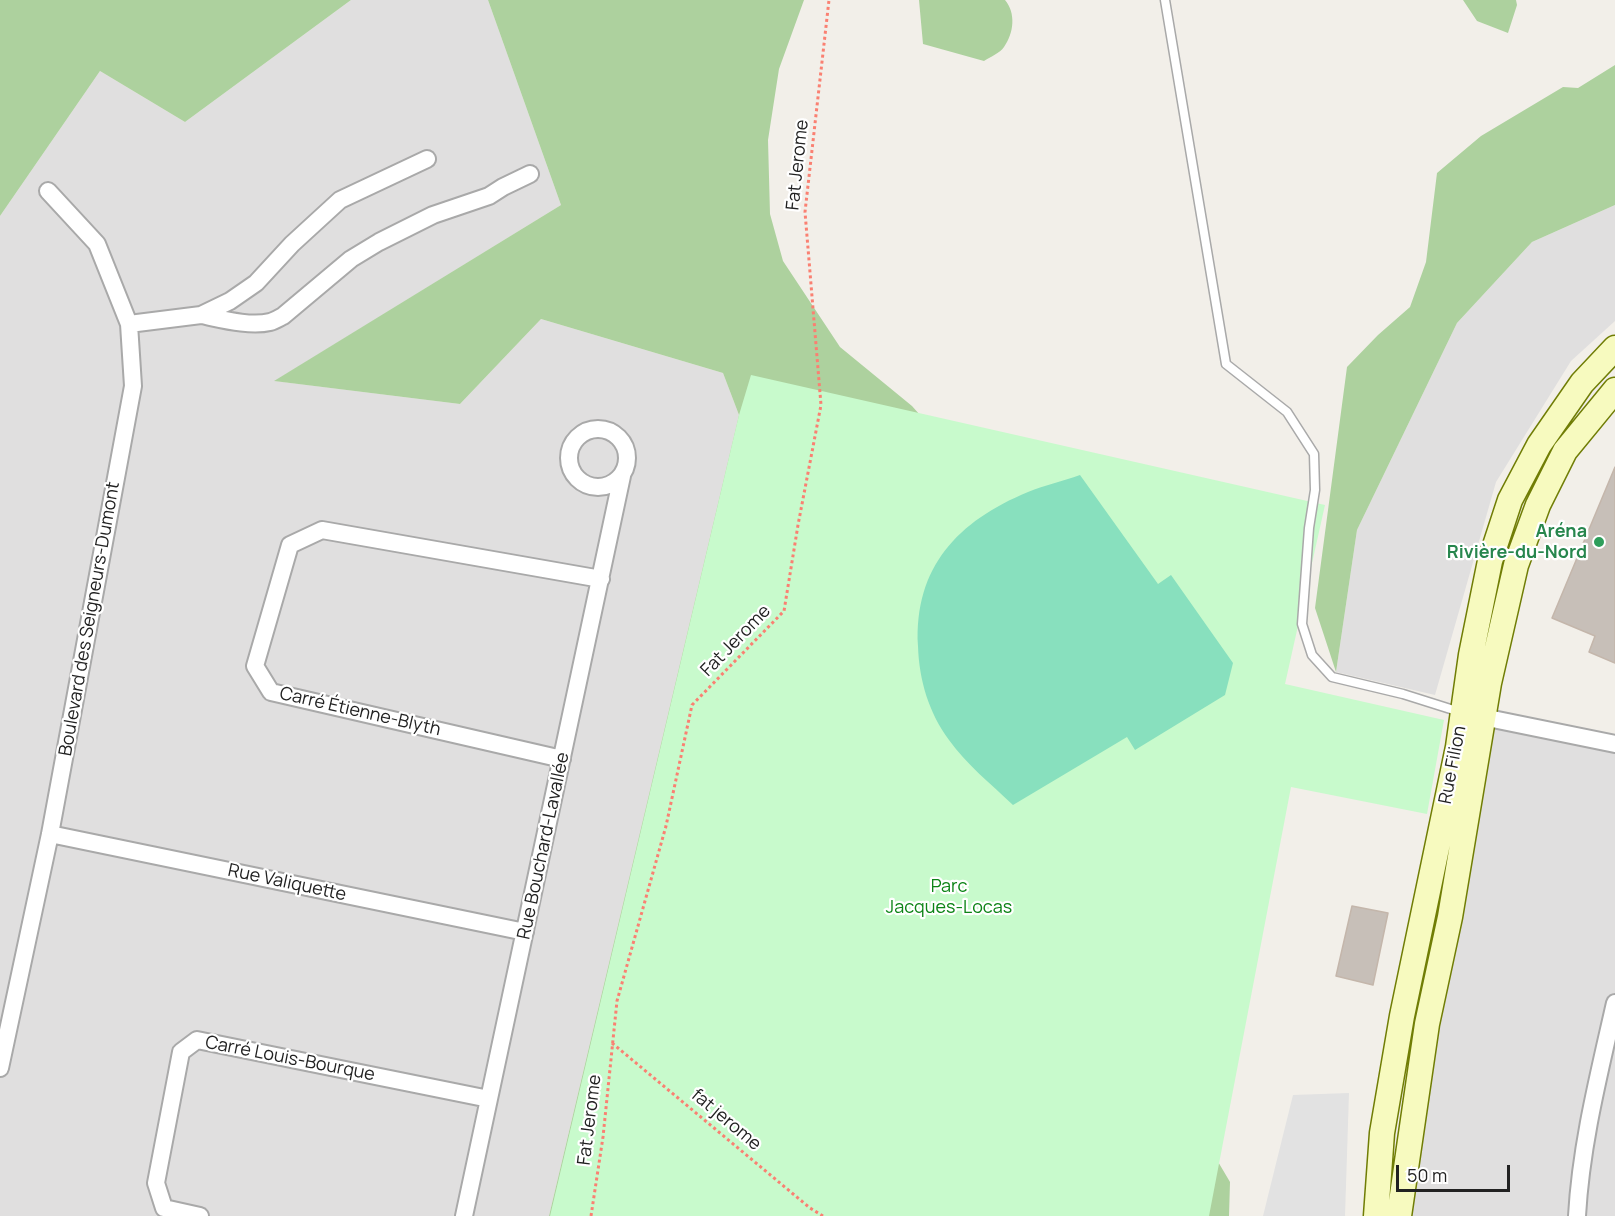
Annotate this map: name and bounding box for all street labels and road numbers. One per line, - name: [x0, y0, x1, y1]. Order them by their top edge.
- street label: Fat Jerome: [783, 119, 813, 211]
- street label: Boulevard des Seigneurs-Dumont: [55, 480, 125, 758]
- street label: Fat Jerome: [697, 601, 775, 681]
- street label: Carré Étienne-Blyth: [277, 683, 443, 741]
- street label: Rue Filion: [1435, 724, 1471, 806]
- street label: Rue Bouchard-Lavallée: [514, 751, 574, 941]
- street label: Rue Valiquette: [226, 860, 348, 906]
- street label: Carré Louis-Bourque: [203, 1032, 377, 1086]
- street label: Fat Jerome: [574, 1073, 606, 1167]
- street label: fat jerome: [687, 1085, 765, 1155]

